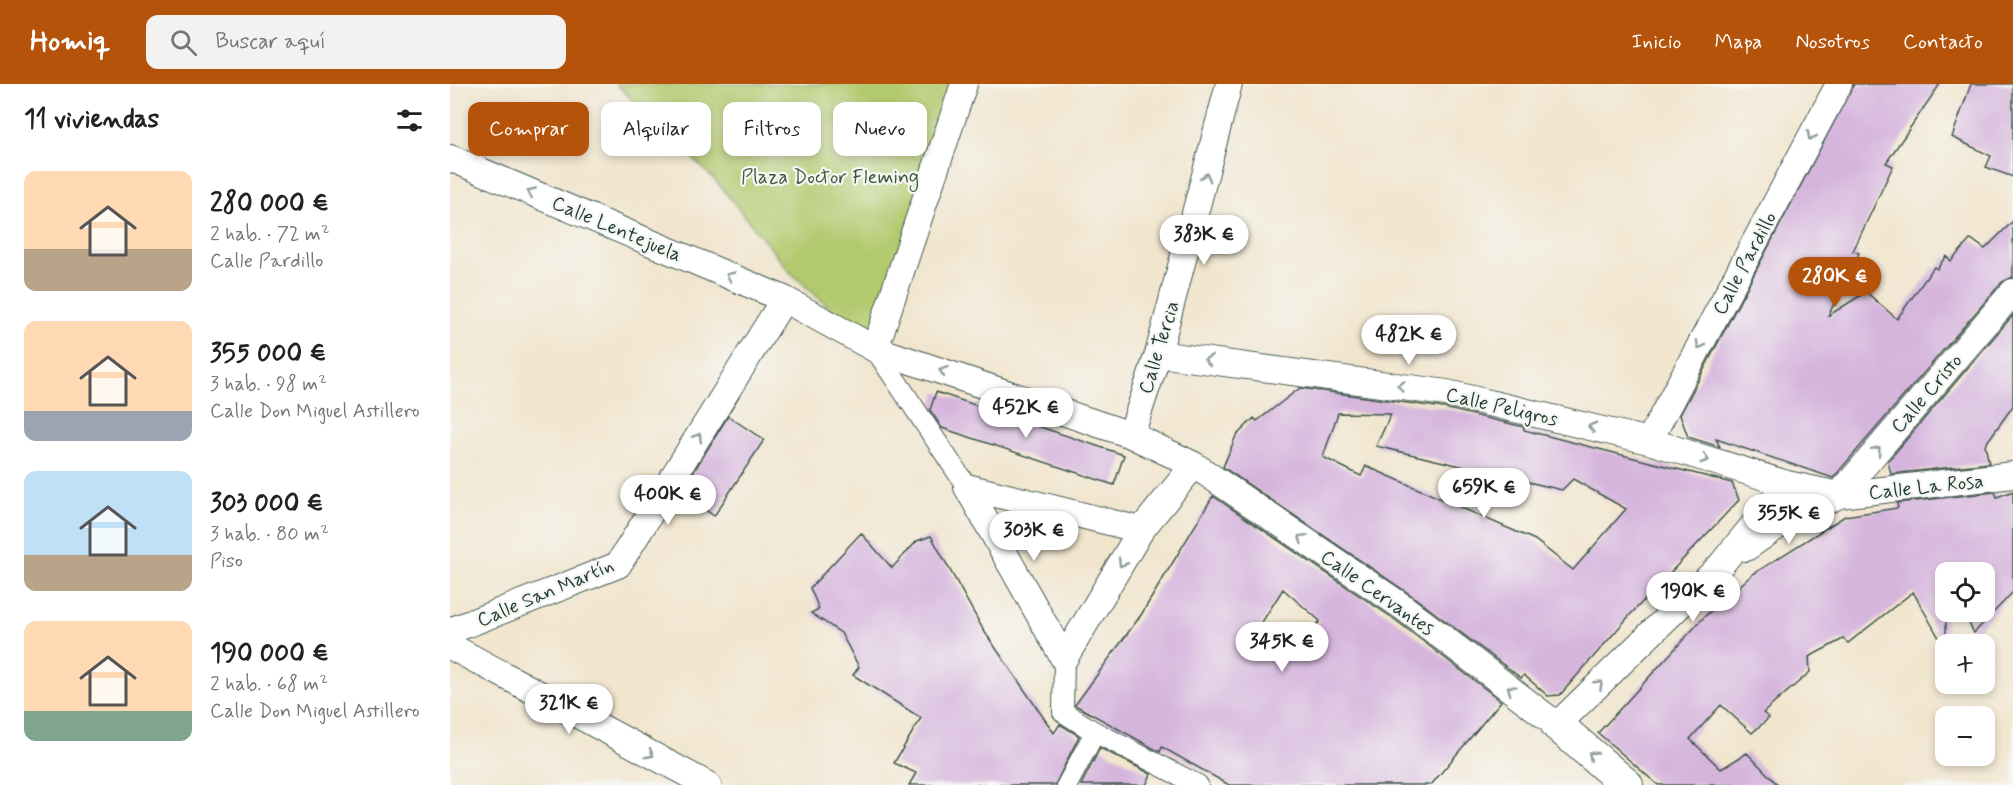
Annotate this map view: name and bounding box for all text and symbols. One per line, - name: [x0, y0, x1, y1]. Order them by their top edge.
- search box: [146, 15, 566, 69]
- text: Homiq: [30, 24, 110, 61]
- icon: search: [167, 26, 200, 59]
- text: Buscar aquí: [215, 28, 326, 56]
- text: Inicio: [1632, 28, 1682, 56]
- text: Mapa: [1715, 28, 1762, 56]
- text: Nosotros: [1795, 28, 1870, 56]
- text: Contacto: [1903, 28, 1983, 56]
- chip: Comprar: [468, 102, 589, 156]
- chip: Alquilar: [601, 102, 711, 156]
- chip: Filtros: [723, 102, 821, 156]
- chip: Nuevo: [833, 102, 927, 156]
- text: 11 viviendas: [24, 103, 159, 137]
- icon: filters: [393, 104, 426, 137]
- one-way arrow: [1807, 129, 1818, 140]
- park label: Plaza Doctor Fleming: [741, 164, 919, 192]
- one-way arrow: [1198, 172, 1211, 182]
- text: 280 000 €: [210, 187, 329, 221]
- one-way arrow: [527, 187, 538, 199]
- street label: Calle Lentejuela: [547, 190, 686, 269]
- icon: home: [72, 195, 144, 267]
- street label: Calle Pardillo: [1707, 207, 1784, 320]
- pin: 383K €: [1155, 215, 1253, 266]
- text: 2 hab. · 72 m²: [210, 221, 330, 248]
- text: 383K €: [1174, 221, 1234, 248]
- text: Calle Pardillo: [210, 248, 323, 275]
- pin: 280K €: [1786, 257, 1884, 308]
- text: 280K €: [1802, 263, 1868, 290]
- one-way arrow: [726, 271, 737, 283]
- street label: Calle Tercia: [1132, 298, 1186, 397]
- pin: 482K €: [1360, 315, 1458, 366]
- text: 482K €: [1375, 321, 1443, 348]
- text: 355 000 €: [210, 337, 326, 371]
- one-way arrow: [1696, 339, 1707, 349]
- icon: home: [72, 345, 144, 417]
- street label: Calle Cristo: [1885, 348, 1969, 440]
- one-way arrow: [1204, 355, 1213, 367]
- one-way arrow: [938, 366, 949, 379]
- text: 3 hab. · 98 m²: [210, 371, 327, 398]
- one-way arrow: [1397, 381, 1406, 393]
- street label: Calle Peligros: [1443, 381, 1560, 433]
- pin: 452K €: [977, 388, 1075, 439]
- text: 452K €: [993, 394, 1059, 421]
- text: Calle Don Miguel Astillero: [210, 398, 420, 425]
- one-way arrow: [1587, 422, 1597, 435]
- one-way arrow: [691, 433, 702, 444]
- one-way arrow: [1870, 446, 1881, 457]
- one-way arrow: [1699, 451, 1710, 464]
- pin: 659K €: [1435, 468, 1533, 519]
- street label: Calle La Rosa: [1867, 468, 1985, 507]
- text: 659K €: [1452, 474, 1516, 501]
- pin: 400K €: [619, 475, 717, 526]
- text: 400K €: [634, 481, 702, 508]
- text: 303 000 €: [210, 487, 323, 521]
- pin: 355K €: [1740, 494, 1838, 545]
- icon: home: [72, 495, 144, 567]
- text: 355K €: [1757, 500, 1821, 527]
- pin: 303K €: [985, 511, 1083, 562]
- text: 303K €: [1003, 517, 1065, 544]
- text: 3 hab. · 80 m²: [210, 521, 329, 548]
- one-way arrow: [1298, 534, 1309, 545]
- street label: Calle Cervantes: [1315, 544, 1440, 643]
- text: Piso: [210, 548, 243, 575]
- street label: Calle San Martín: [473, 552, 618, 634]
- one-way arrow: [1118, 557, 1129, 567]
- map controls: [1935, 562, 1995, 766]
- button: locate: [1935, 562, 1995, 622]
- pin: 190K €: [1644, 572, 1742, 623]
- text: 190K €: [1660, 578, 1726, 605]
- pin: 345K €: [1233, 622, 1331, 673]
- text: 345K €: [1250, 628, 1314, 655]
- button: +: [1935, 634, 1995, 694]
- text: 190 000 €: [210, 637, 329, 671]
- icon: home: [72, 645, 144, 717]
- text: 2 hab. · 68 m²: [210, 671, 328, 698]
- one-way arrow: [1592, 680, 1603, 691]
- pin: 321K €: [520, 684, 618, 735]
- one-way arrow: [1507, 685, 1518, 696]
- text: 321K €: [539, 690, 599, 717]
- text: Calle Don Miguel Astillero: [210, 698, 420, 725]
- button: −: [1935, 706, 1995, 766]
- one-way arrow: [643, 746, 654, 758]
- one-way arrow: [1588, 751, 1599, 762]

